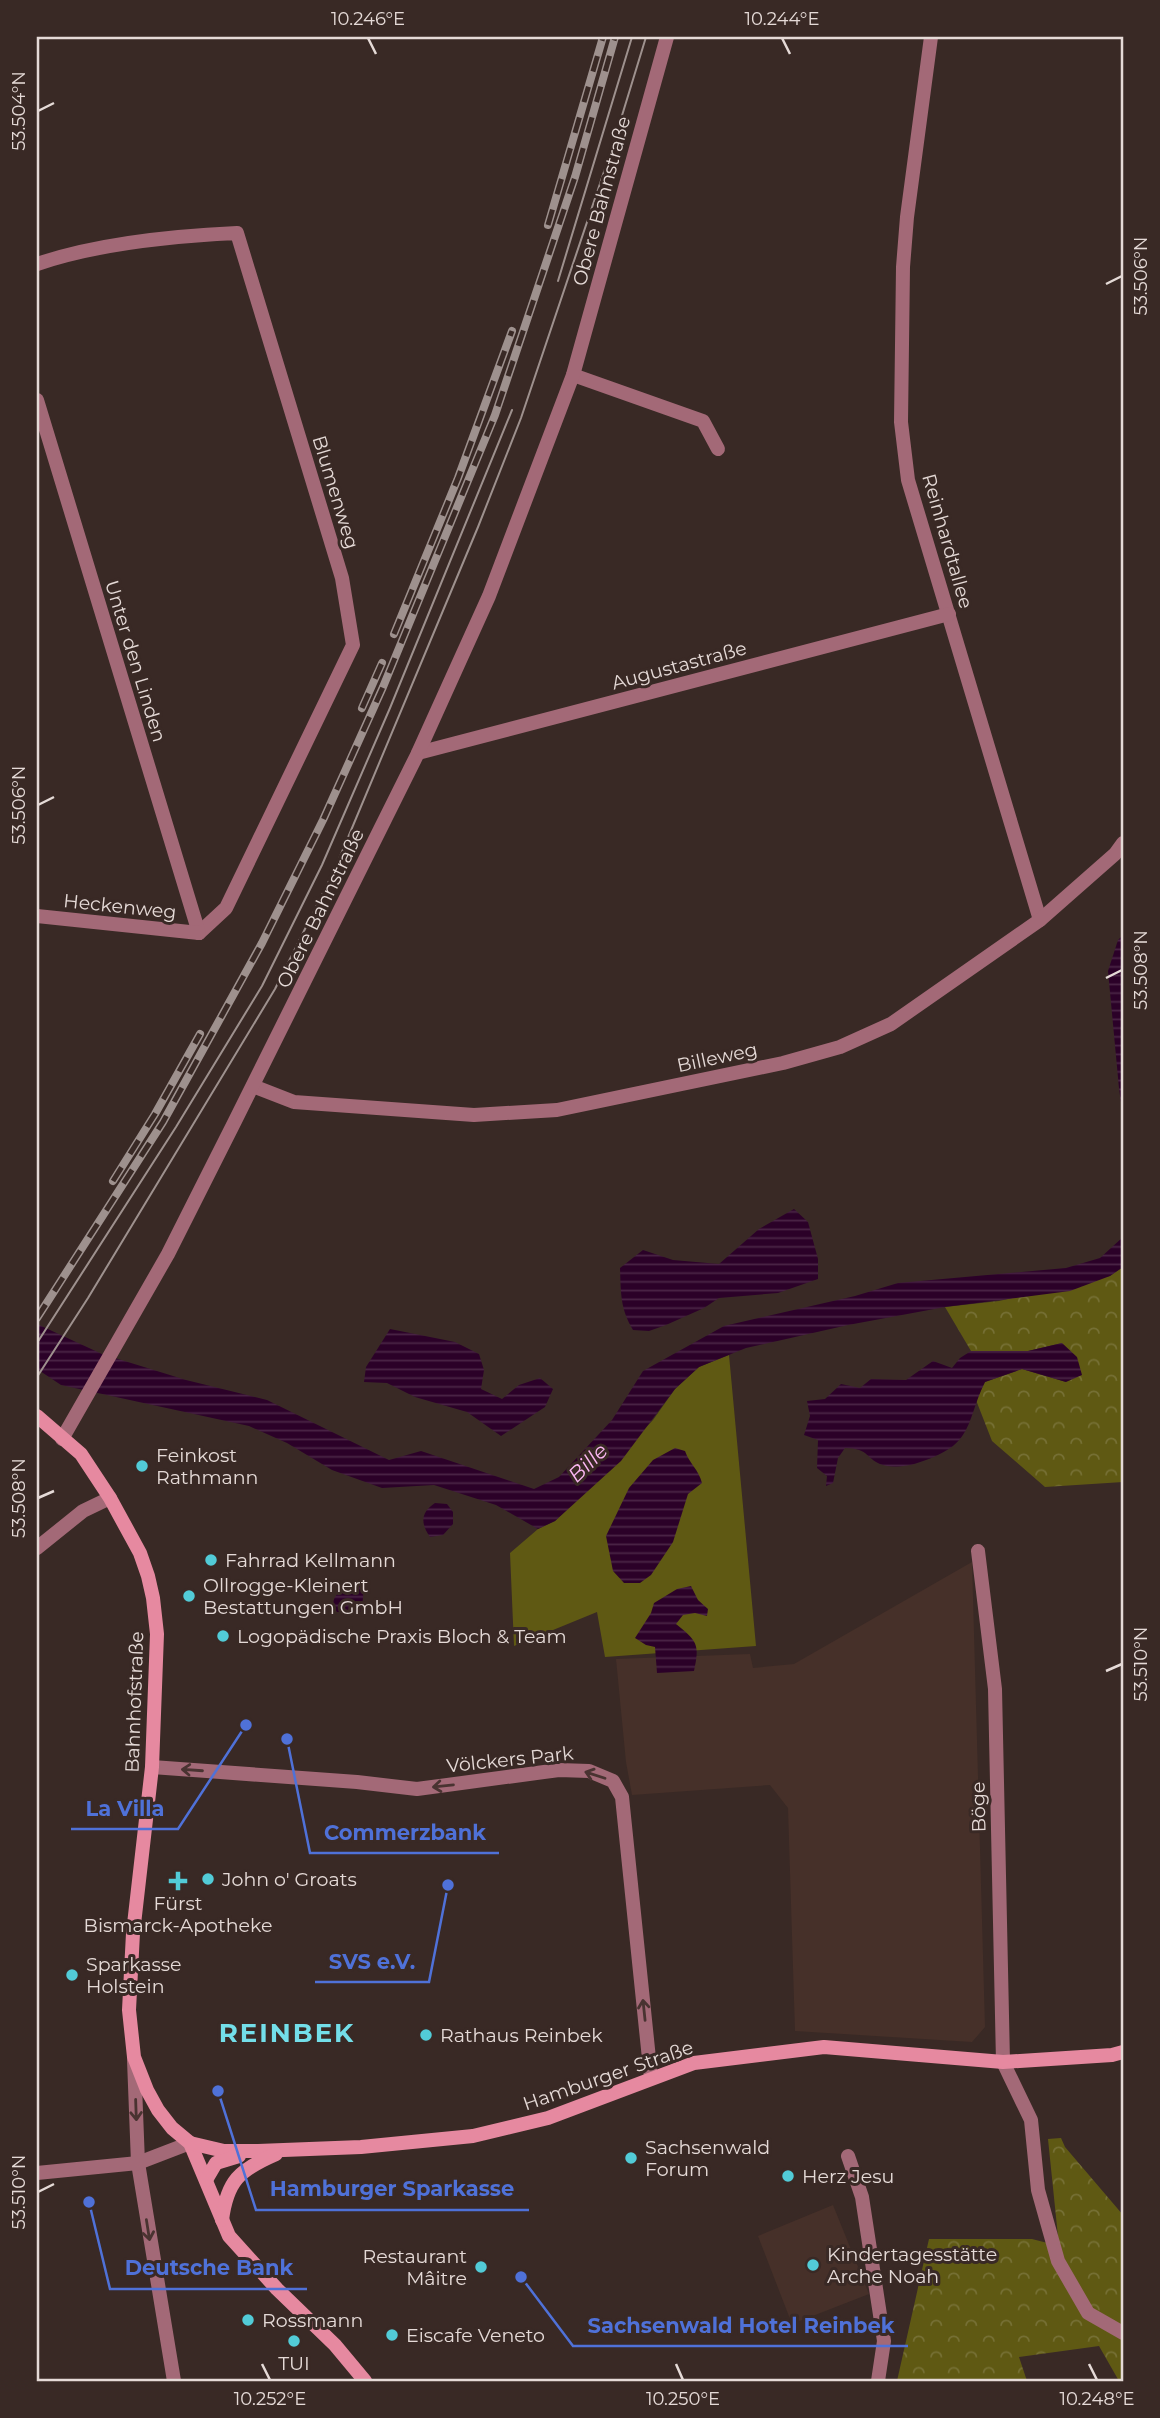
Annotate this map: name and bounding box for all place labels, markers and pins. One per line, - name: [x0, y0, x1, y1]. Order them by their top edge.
- place label: Feinkost Rathmann: [156, 1444, 258, 1489]
- marker: Feinkost Rathmann: [134, 1458, 150, 1474]
- place label: Fahrrad Kellmann: [225, 1549, 396, 1572]
- marker: Fahrrad Kellmann: [203, 1552, 219, 1568]
- place label: Ollrogge-Kleinert Bestattungen GmbH: [203, 1574, 403, 1619]
- marker: Ollrogge-Kleinert Bestattungen GmbH: [181, 1588, 197, 1604]
- place label: Logopädische Praxis Bloch & Team: [237, 1625, 567, 1648]
- marker: Logopädische Praxis Bloch & Team: [215, 1628, 231, 1644]
- callout: La Villa: [71, 1787, 178, 1829]
- callout: Commerzbank: [310, 1811, 499, 1853]
- place label: John o' Groats: [221, 1868, 357, 1891]
- marker: John o' Groats: [200, 1871, 216, 1887]
- marker: Fürst Bismarck-Apotheke: [170, 1873, 186, 1889]
- place label: Fürst Bismarck-Apotheke: [84, 1892, 272, 1937]
- callout: SVS e.V.: [315, 1940, 429, 1982]
- place label: Sparkasse Holstein: [86, 1953, 182, 1998]
- marker: Sparkasse Holstein: [64, 1967, 80, 1983]
- place label: Rathaus Reinbek: [440, 2024, 603, 2047]
- marker: Rathaus Reinbek: [418, 2027, 434, 2043]
- place label: Sachsenwald Forum: [645, 2136, 770, 2181]
- marker: Sachsenwald Forum: [623, 2150, 639, 2166]
- place label: Herz Jesu: [802, 2165, 894, 2188]
- callout: Hamburger Sparkasse: [256, 2168, 529, 2210]
- marker: Herz Jesu: [780, 2168, 796, 2184]
- place label: Kindertagesstätte Arche Noah: [827, 2243, 997, 2288]
- place label: Restaurant Mâitre: [363, 2245, 467, 2290]
- callout: Deutsche Bank: [110, 2247, 307, 2289]
- marker: Kindertagesstätte Arche Noah: [805, 2257, 821, 2273]
- marker: Restaurant Mâitre: [473, 2259, 489, 2275]
- callout: Sachsenwald Hotel Reinbek: [573, 2304, 908, 2346]
- place label: Rossmann: [262, 2309, 363, 2332]
- marker: Rossmann: [240, 2312, 256, 2328]
- place label: Eiscafe Veneto: [406, 2324, 545, 2347]
- marker: Eiscafe Veneto: [384, 2327, 400, 2343]
- marker: TUI: [286, 2333, 302, 2349]
- place label: TUI: [278, 2352, 310, 2375]

